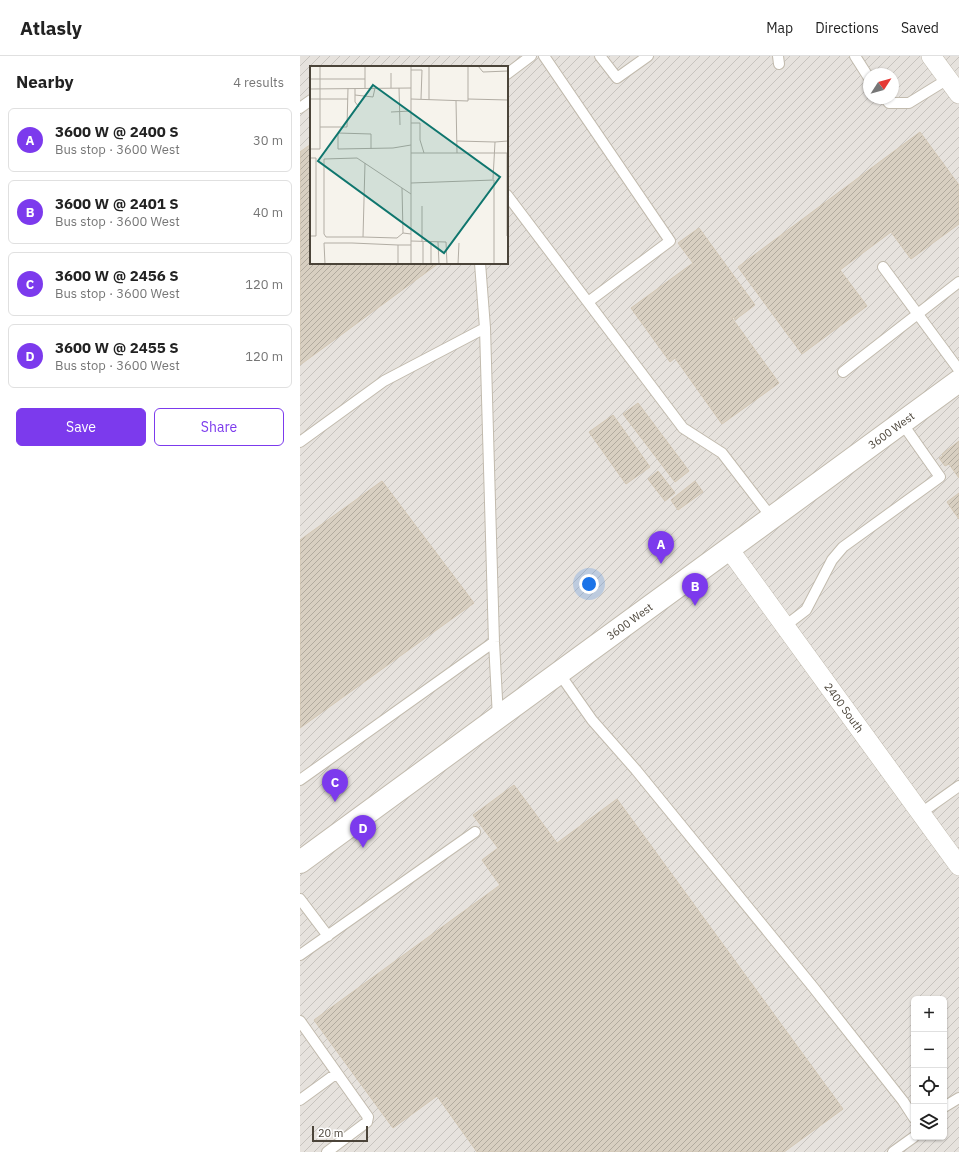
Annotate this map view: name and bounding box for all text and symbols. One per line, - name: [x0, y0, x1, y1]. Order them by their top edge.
- text: Atlasly: [20, 16, 82, 40]
- text: Map: [766, 19, 793, 37]
- text: Directions: [815, 19, 879, 37]
- text: Saved: [901, 19, 939, 37]
- inset map: [310, 66, 508, 264]
- north arrow: [863, 68, 899, 104]
- text: Nearby: [16, 71, 74, 93]
- text: 4 results: [233, 74, 284, 91]
- text: 3600 W @ 2400 S: [55, 122, 179, 141]
- text: A: [26, 132, 34, 149]
- text: 30 m: [253, 132, 283, 149]
- text: Bus stop · 3600 West: [55, 141, 180, 158]
- text: 3600 W @ 2401 S: [55, 194, 179, 213]
- text: B: [26, 204, 34, 221]
- text: 40 m: [253, 204, 283, 221]
- text: Bus stop · 3600 West: [55, 213, 180, 230]
- text: 3600 W @ 2456 S: [55, 266, 179, 285]
- text: C: [26, 276, 34, 293]
- text: 120 m: [245, 276, 283, 293]
- text: Bus stop · 3600 West: [55, 285, 180, 302]
- text: 3600 W @ 2455 S: [55, 338, 179, 357]
- text: D: [25, 348, 35, 365]
- text: 120 m: [245, 348, 283, 365]
- text: Bus stop · 3600 West: [55, 357, 180, 374]
- button: Save: [16, 408, 146, 446]
- button: Share: [154, 408, 284, 446]
- street label: 3600 West: [865, 409, 917, 452]
- pin: A: [648, 531, 674, 564]
- pin: B: [682, 573, 708, 606]
- your location: [579, 574, 599, 594]
- street label: 3600 West: [604, 600, 656, 643]
- street label: 2400 South: [821, 680, 867, 735]
- pin: C: [322, 769, 348, 802]
- pin: D: [350, 815, 376, 848]
- map controls: [911, 996, 947, 1140]
- button: +: [911, 996, 947, 1032]
- button: −: [911, 1032, 947, 1068]
- button: locate: [911, 1068, 947, 1104]
- button: layers: [911, 1104, 947, 1140]
- scale bar: [312, 1124, 368, 1143]
- text: 20 m: [318, 1126, 343, 1140]

